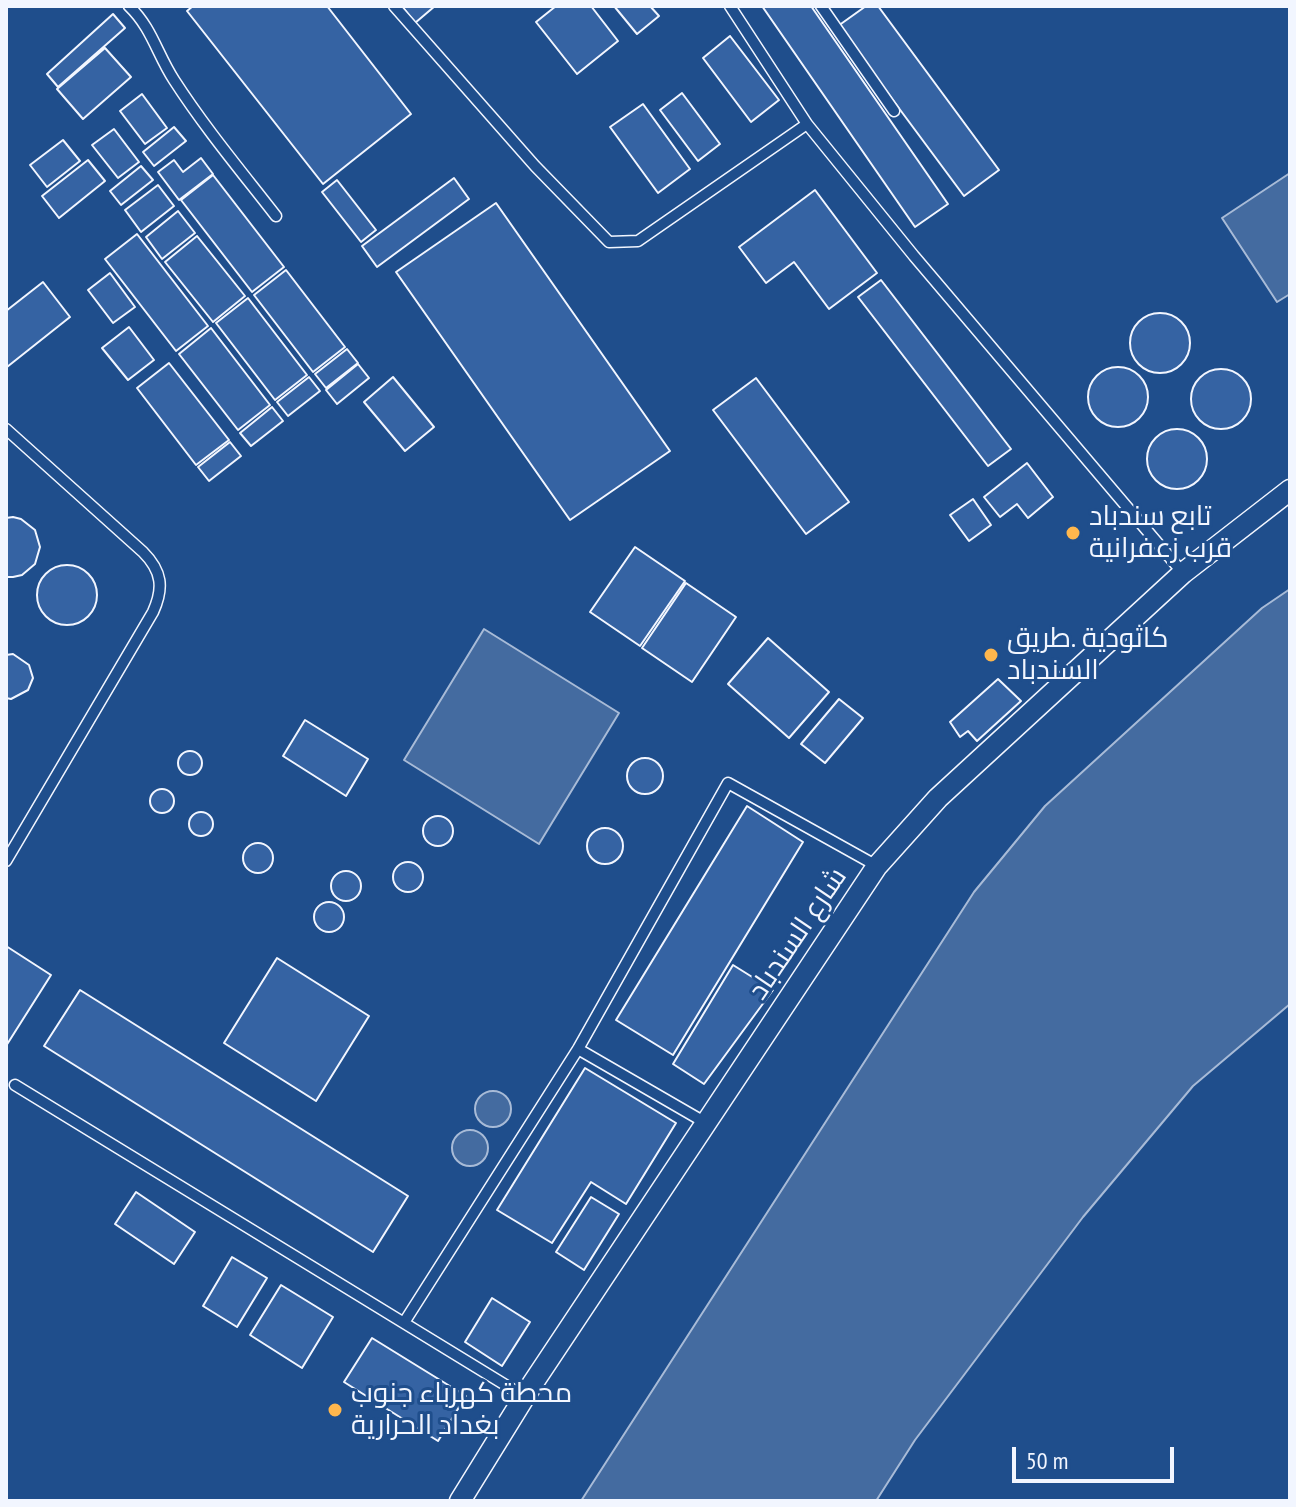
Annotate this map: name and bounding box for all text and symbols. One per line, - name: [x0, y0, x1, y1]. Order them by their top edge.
- place label: تابع سندباد قرب زعفرانية: [1089, 500, 1232, 566]
- marker: تابع سندباد قرب زعفرانية: [1064, 524, 1082, 542]
- place label: كاثودية .طريق السندباد: [1007, 622, 1169, 688]
- marker: كاثودية .طريق السندباد: [982, 646, 1000, 664]
- street label: شارع السندباد: [742, 862, 854, 1006]
- place label: محطة كهرباء جنوب بغداد الحرارية: [351, 1377, 572, 1443]
- marker: محطة كهرباء جنوب بغداد الحرارية: [326, 1401, 344, 1419]
- scale bar: [1016, 1431, 1178, 1481]
- text: 50 m: [1026, 1445, 1068, 1476]

